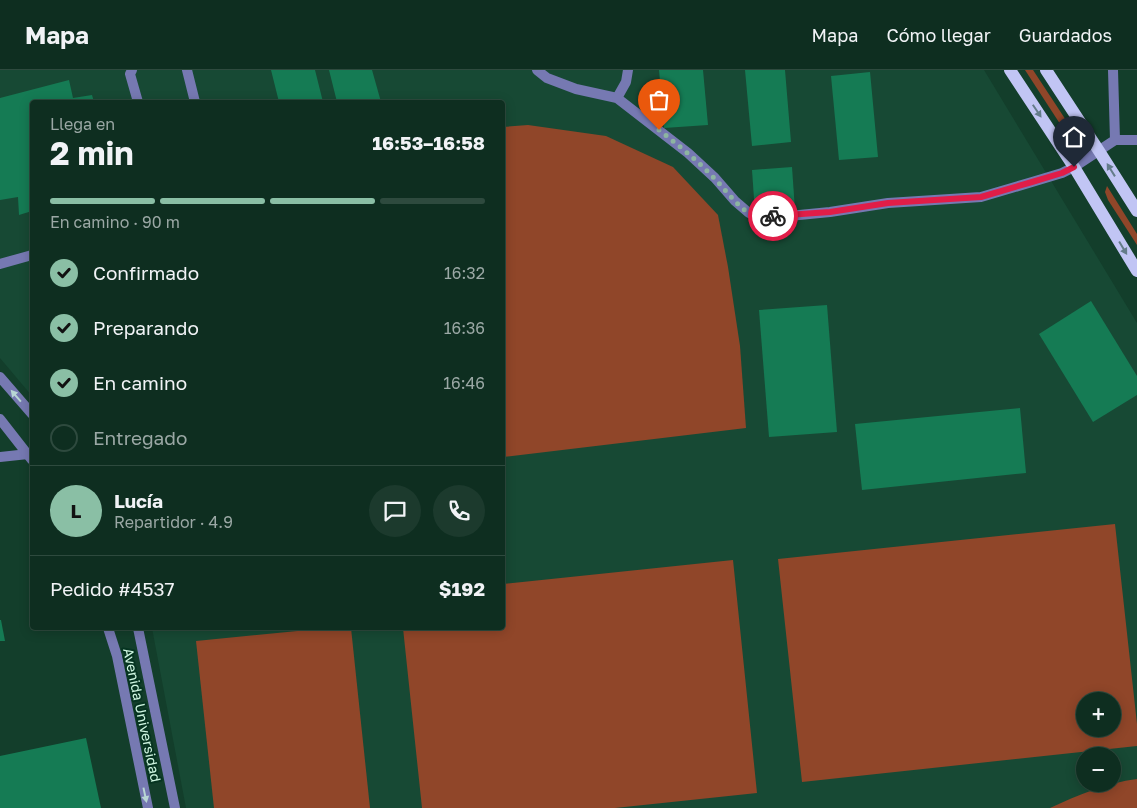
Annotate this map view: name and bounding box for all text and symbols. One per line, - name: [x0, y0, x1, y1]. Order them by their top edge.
- text: Mapa: [25, 20, 89, 49]
- text: Mapa: [812, 24, 858, 46]
- text: Cómo llegar: [886, 24, 991, 46]
- text: Guardados: [1019, 24, 1112, 46]
- pin: [638, 79, 680, 130]
- icon: bag: [645, 86, 673, 114]
- one-way arrow: [1032, 104, 1041, 117]
- text: Llega en: [50, 114, 115, 134]
- pin: [1053, 116, 1095, 167]
- icon: home: [1060, 123, 1088, 151]
- text: 16:53–16:58: [372, 131, 485, 154]
- text: 2 min: [50, 134, 134, 172]
- one-way arrow: [1107, 163, 1116, 176]
- courier: [748, 191, 798, 241]
- icon: bike: [759, 202, 787, 230]
- text: En camino · 90 m: [50, 212, 180, 232]
- one-way arrow: [1119, 242, 1128, 255]
- icon: check: [50, 259, 78, 287]
- text: Confirmado: [93, 261, 199, 284]
- text: 16:32: [444, 263, 485, 283]
- icon: check: [50, 314, 78, 342]
- text: Preparando: [93, 316, 199, 339]
- text: 16:36: [444, 318, 485, 338]
- icon: check: [50, 369, 78, 397]
- text: En camino: [93, 371, 187, 394]
- text: 16:46: [443, 373, 485, 393]
- one-way arrow: [11, 390, 22, 402]
- text: Entregado: [93, 426, 187, 449]
- button: chat: [369, 485, 421, 537]
- button: phone: [433, 485, 485, 537]
- text: Lucía: [114, 489, 163, 512]
- text: L: [71, 499, 81, 522]
- text: Repartidor · 4.9: [114, 512, 233, 532]
- text: Pedido #4537: [50, 577, 175, 600]
- text: $192: [439, 577, 485, 600]
- street label: Avenida Universidad: [120, 646, 165, 783]
- map controls: [1076, 692, 1121, 792]
- button: +: [1076, 692, 1121, 737]
- button: −: [1076, 747, 1121, 792]
- one-way arrow: [141, 787, 149, 802]

